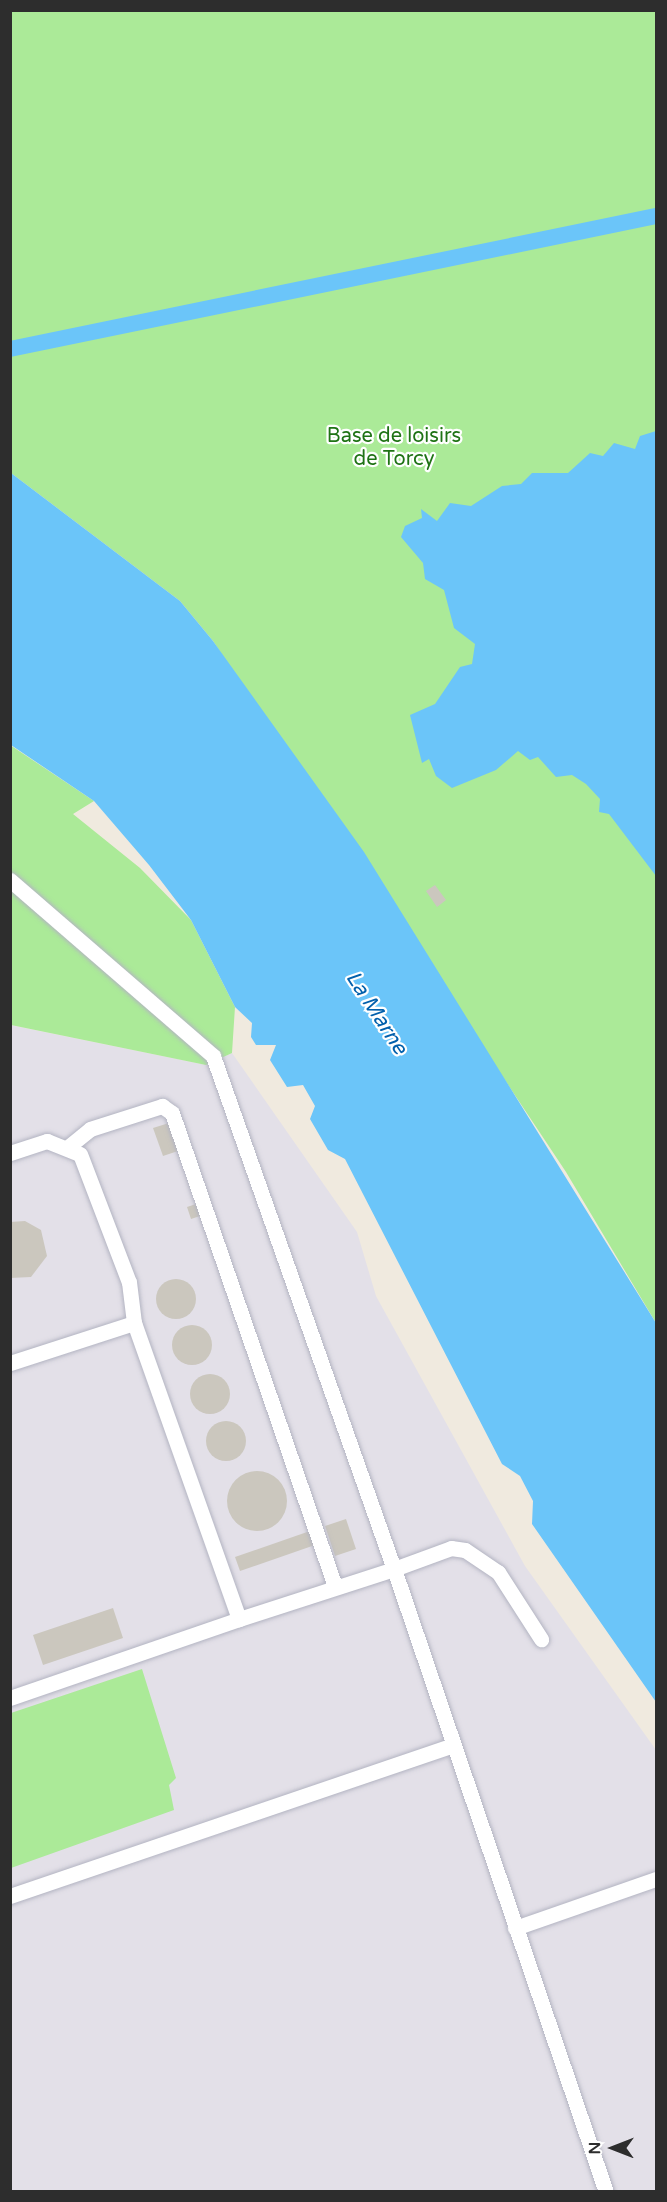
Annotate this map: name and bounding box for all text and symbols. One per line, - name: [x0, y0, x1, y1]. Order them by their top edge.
- park label: Base de loisirs de Torcy: [327, 425, 461, 472]
- water label: La Marne: [340, 967, 412, 1059]
- north arrow: [583, 2118, 643, 2178]
- text: N: [585, 2142, 605, 2154]

